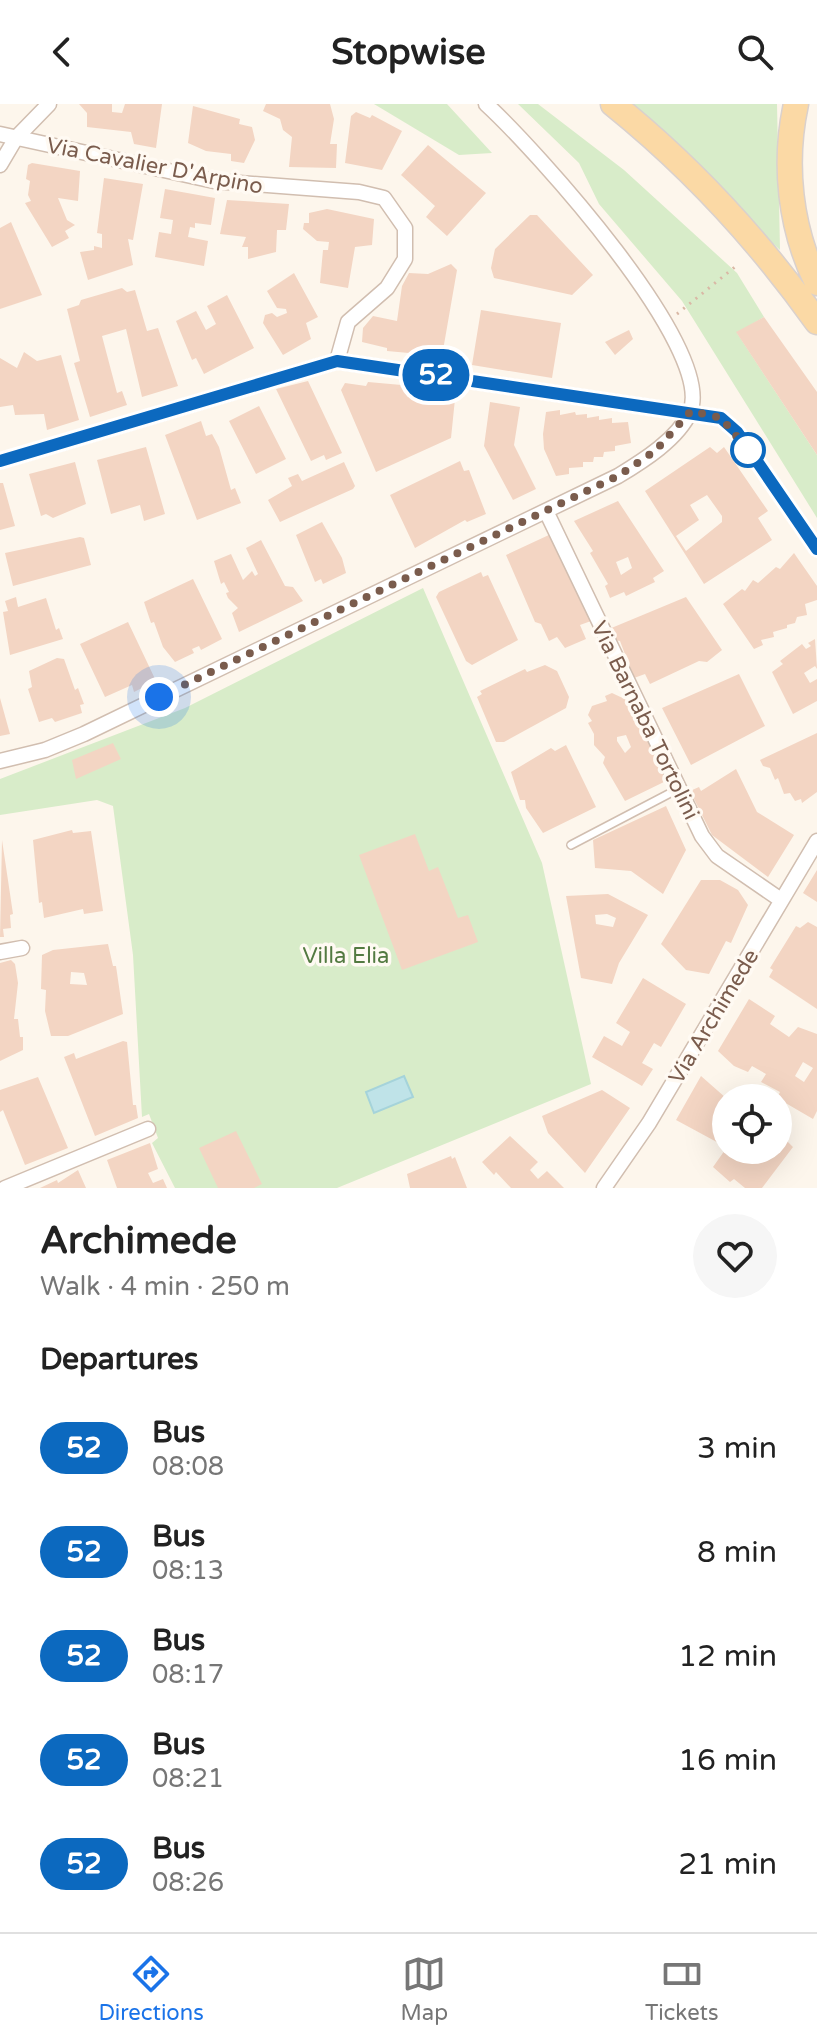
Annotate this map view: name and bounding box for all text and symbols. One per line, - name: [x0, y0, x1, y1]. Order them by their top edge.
- icon: back: [40, 30, 84, 74]
- icon: search: [733, 30, 777, 74]
- text: Stopwise: [331, 31, 486, 74]
- street label: Via Cavalier D'Arpino: [44, 132, 265, 200]
- line badge: 52: [400, 349, 472, 401]
- text: 52: [418, 358, 454, 392]
- unlabelled marker: [731, 433, 765, 467]
- street label: Via Barnaba Tortolini: [586, 617, 704, 824]
- your location: [139, 677, 179, 717]
- park label: Villa Elia: [303, 943, 389, 969]
- street label: Via Archimede: [663, 944, 764, 1089]
- map controls: [712, 1084, 792, 1164]
- button: locate: [712, 1084, 792, 1164]
- button: heart: [693, 1214, 777, 1298]
- text: Archimede: [40, 1218, 237, 1264]
- text: Walk · 4 min · 250 m: [40, 1271, 290, 1302]
- text: Departures: [40, 1341, 198, 1378]
- text: Bus: [152, 1414, 205, 1451]
- text: 3 min: [697, 1430, 777, 1467]
- text: 52: [66, 1431, 102, 1465]
- text: 08:08: [152, 1451, 224, 1482]
- text: Bus: [152, 1518, 205, 1555]
- text: 8 min: [697, 1534, 777, 1571]
- text: 52: [66, 1535, 102, 1569]
- text: 08:13: [152, 1555, 224, 1586]
- text: Bus: [152, 1622, 205, 1659]
- text: 12 min: [678, 1638, 777, 1675]
- text: 52: [66, 1639, 102, 1673]
- text: 08:17: [152, 1659, 224, 1690]
- text: Bus: [152, 1726, 205, 1763]
- text: 16 min: [678, 1742, 777, 1779]
- text: 52: [66, 1743, 102, 1777]
- text: 08:21: [152, 1763, 224, 1794]
- text: Bus: [152, 1830, 205, 1867]
- text: 21 min: [678, 1846, 777, 1883]
- text: 52: [66, 1847, 102, 1881]
- text: 08:26: [152, 1867, 224, 1898]
- tab: Directions: [98, 1952, 204, 2026]
- tab: Map: [401, 1952, 448, 2026]
- tab: Tickets: [645, 1952, 719, 2026]

